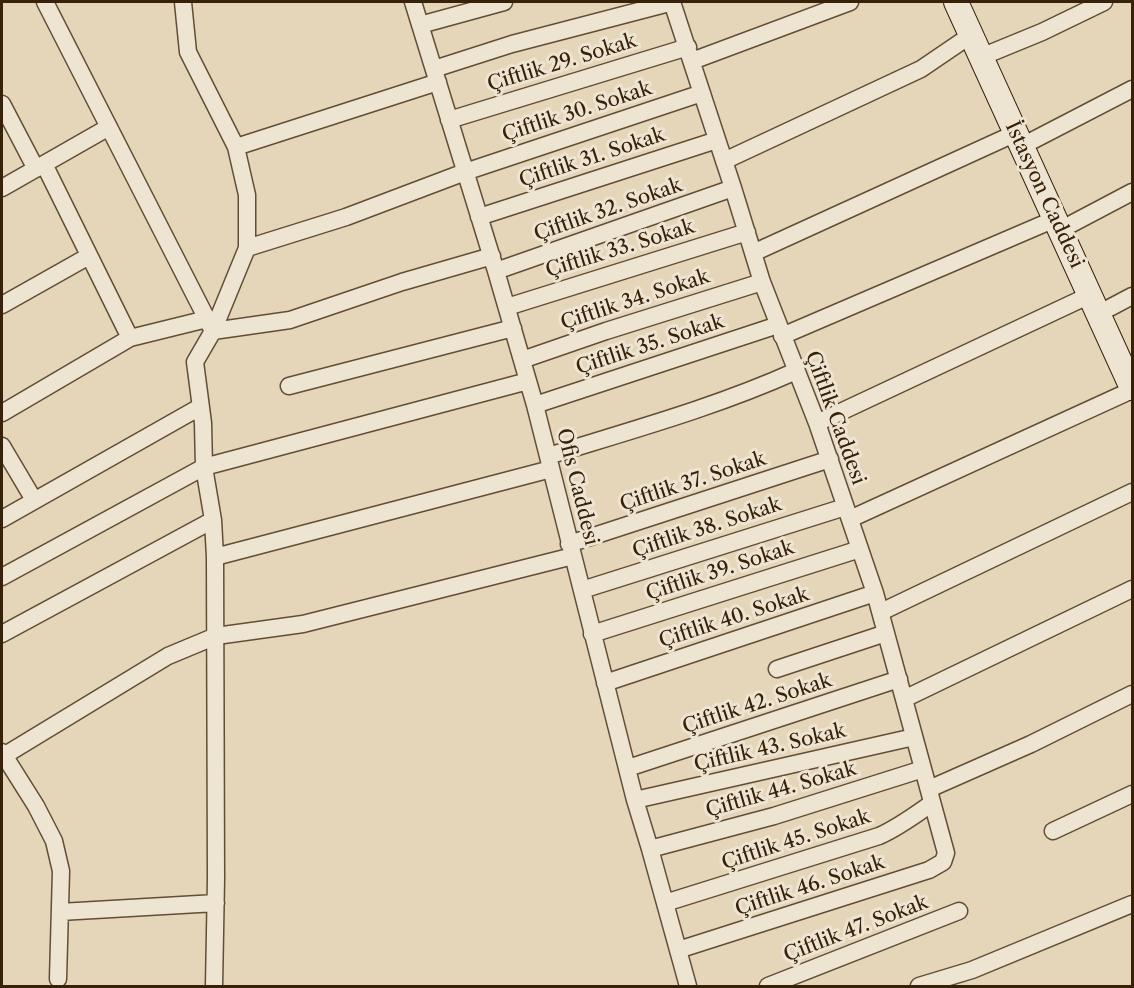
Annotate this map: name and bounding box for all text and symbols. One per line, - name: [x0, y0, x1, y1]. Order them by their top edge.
- street label: Çiftlik 29. Sokak: [485, 29, 639, 97]
- street label: Çiftlik 30. Sokak: [499, 77, 655, 147]
- street label: İstasyon Caddesi: [999, 118, 1089, 272]
- street label: Çiftlik 31. Sokak: [516, 123, 668, 193]
- street label: Çiftlik 32. Sokak: [531, 173, 685, 247]
- street label: Çiftlik 33. Sokak: [543, 215, 697, 283]
- street label: Çiftlik 34. Sokak: [558, 265, 712, 335]
- street label: Çiftlik 35. Sokak: [573, 310, 727, 380]
- street label: Çiftlik Caddesi: [800, 348, 870, 488]
- street label: Ofis Caddesi: [551, 426, 603, 548]
- street label: Çiftlik 37. Sokak: [617, 447, 769, 517]
- street label: Çiftlik 38. Sokak: [630, 493, 784, 563]
- street label: Çiftlik 39. Sokak: [643, 536, 797, 606]
- street label: Çiftlik 40. Sokak: [656, 582, 812, 654]
- street label: Çiftlik 42. Sokak: [679, 669, 835, 739]
- street label: Çiftlik 43. Sokak: [692, 719, 848, 777]
- street label: Çiftlik 44. Sokak: [703, 757, 859, 823]
- street label: Çiftlik 45. Sokak: [719, 805, 873, 875]
- street label: Çiftlik 46. Sokak: [732, 851, 888, 921]
- street label: Çiftlik 47. Sokak: [780, 890, 932, 968]

